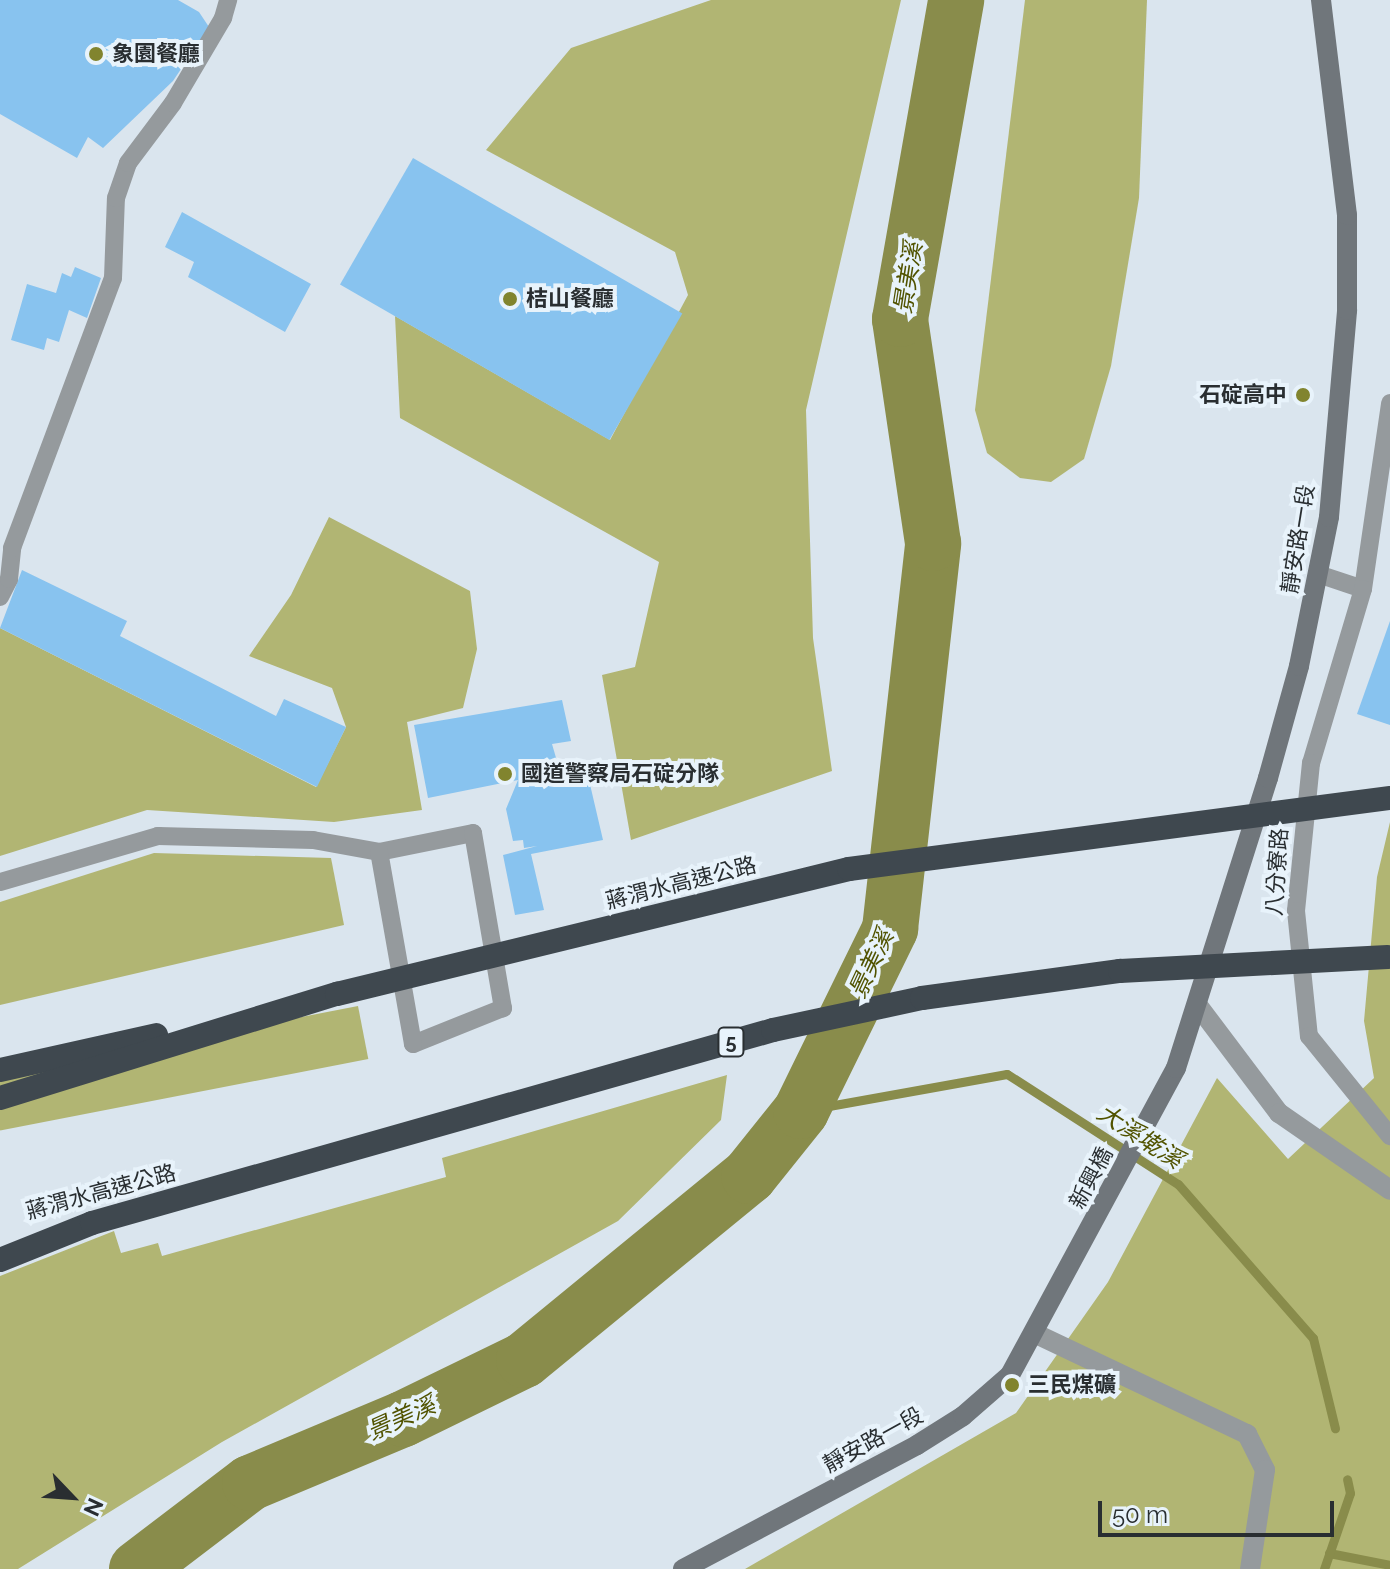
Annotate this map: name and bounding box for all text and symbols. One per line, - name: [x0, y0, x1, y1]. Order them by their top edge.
- place label: 象園餐廳: [112, 41, 200, 67]
- marker: 象園餐廳: [87, 45, 105, 63]
- water label: 景美溪: [888, 240, 928, 316]
- place label: 桔山餐廳: [526, 286, 614, 312]
- marker: 桔山餐廳: [501, 290, 519, 308]
- place label: 石碇高中: [1199, 382, 1287, 408]
- marker: 石碇高中: [1294, 386, 1312, 404]
- street label: 靜安路一段: [1276, 483, 1320, 595]
- place label: 國道警察局石碇分隊: [521, 761, 719, 787]
- marker: 國道警察局石碇分隊: [496, 765, 514, 783]
- street label: 八分寮路: [1261, 827, 1293, 917]
- street label: 蔣渭水高速公路: [603, 852, 759, 914]
- water label: 景美溪: [843, 925, 899, 1003]
- road number: 5: [717, 1026, 745, 1058]
- water label: 大溪墘溪: [1092, 1098, 1188, 1174]
- street label: 新興橋: [1064, 1143, 1118, 1213]
- street label: 蔣渭水高速公路: [23, 1159, 179, 1225]
- place label: 三民煤礦: [1028, 1372, 1116, 1398]
- marker: 三民煤礦: [1003, 1376, 1021, 1394]
- water label: 景美溪: [362, 1390, 440, 1446]
- street label: 靜安路一段: [818, 1402, 928, 1478]
- north arrow: [32, 1457, 112, 1537]
- scale bar: [1102, 1485, 1338, 1535]
- text: N: [78, 1494, 109, 1520]
- text: 50 m: [1112, 1500, 1168, 1529]

